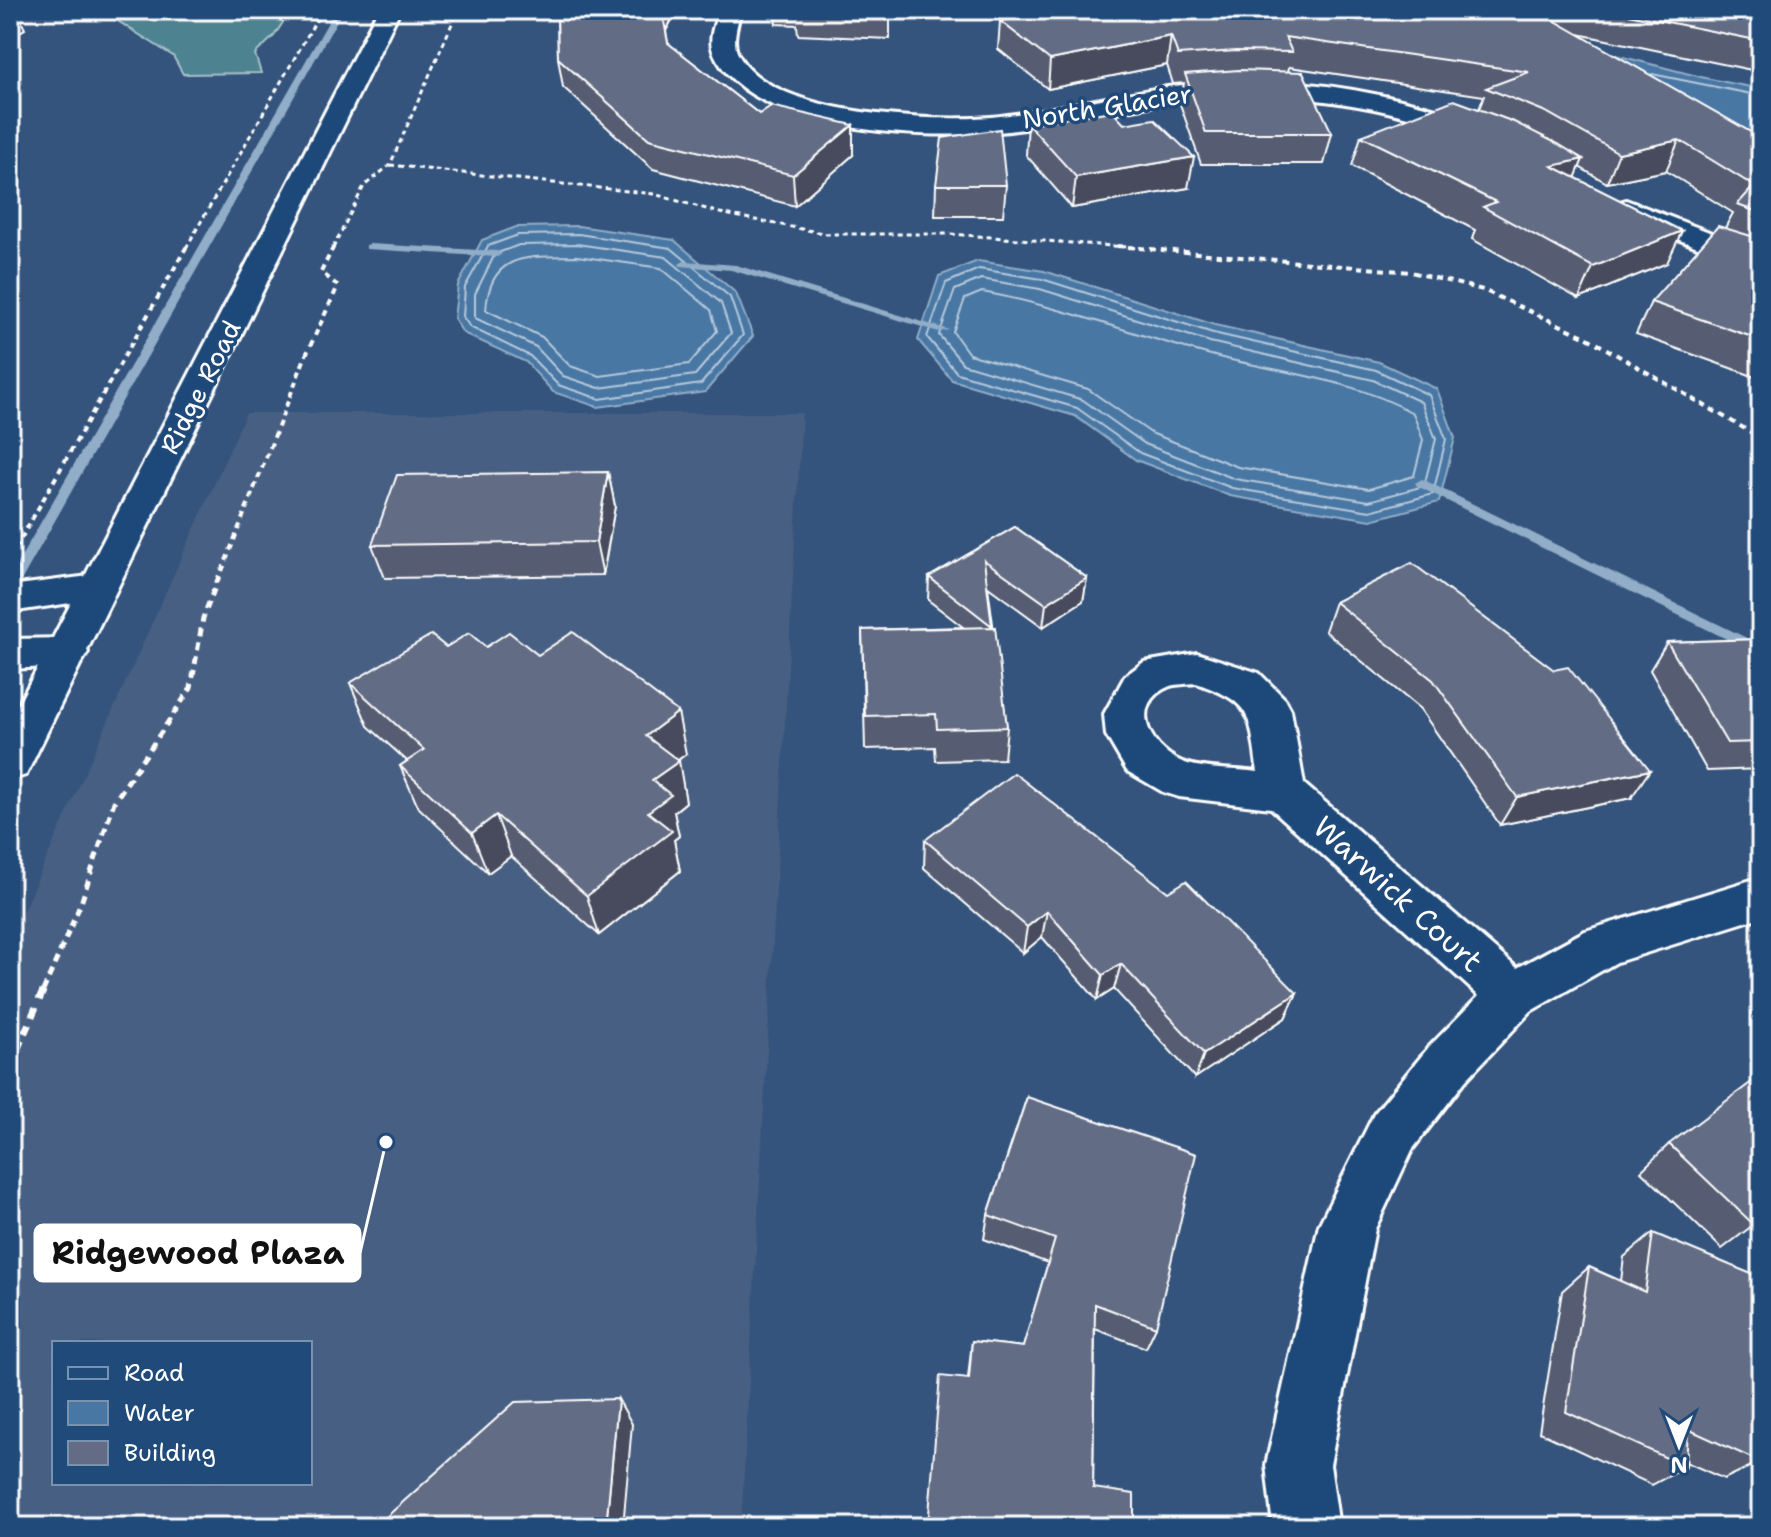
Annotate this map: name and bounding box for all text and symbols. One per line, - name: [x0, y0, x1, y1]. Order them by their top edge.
- street label: North Glacier: [1019, 75, 1195, 137]
- street label: Ridge Road: [151, 314, 249, 460]
- street label: Warwick Court: [1304, 807, 1492, 981]
- callout: Ridgewood Plaza: [35, 1225, 360, 1281]
- text: Ridgewood Plaza: [51, 1231, 345, 1274]
- legend: [52, 1341, 312, 1485]
- text: Road: [124, 1357, 184, 1389]
- text: Water: [124, 1397, 195, 1429]
- north arrow: [1639, 1405, 1719, 1485]
- text: Building: [124, 1437, 216, 1469]
- text: N: [1670, 1450, 1688, 1479]

